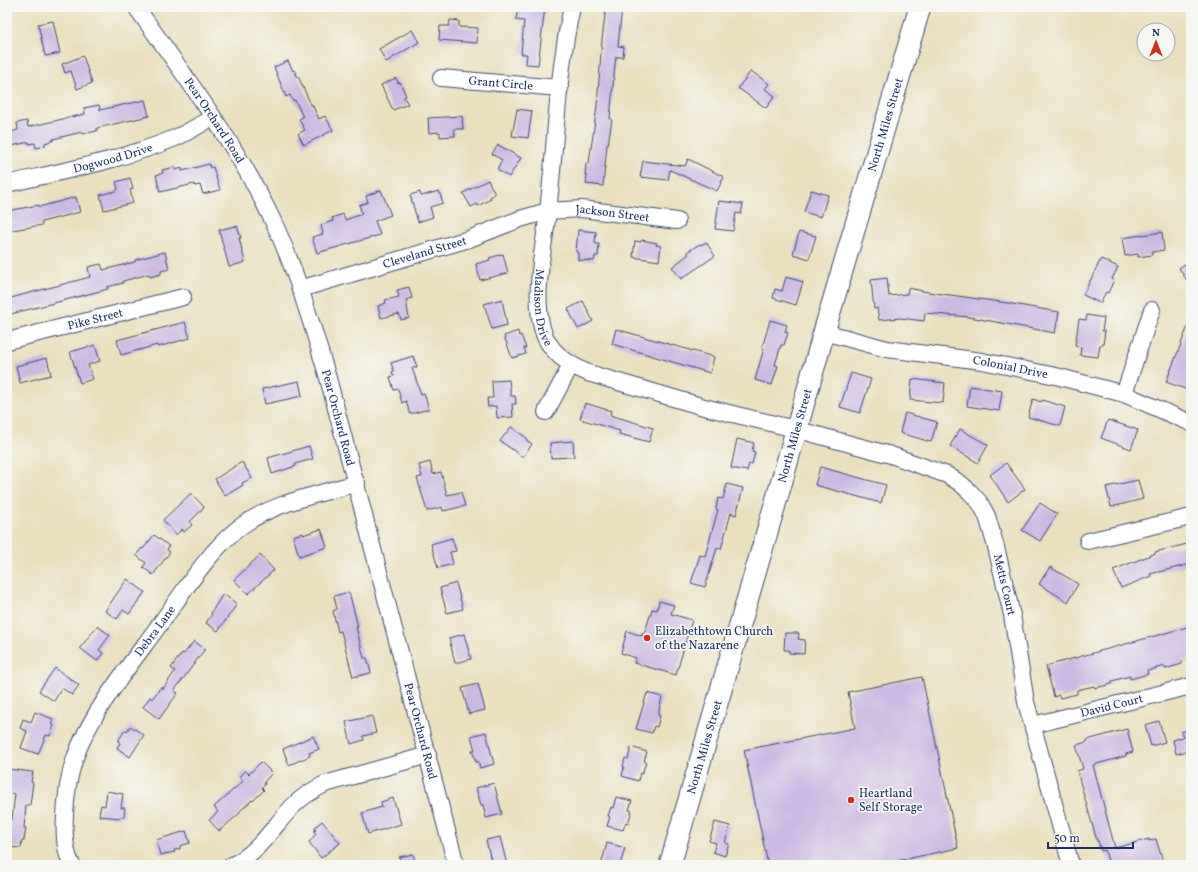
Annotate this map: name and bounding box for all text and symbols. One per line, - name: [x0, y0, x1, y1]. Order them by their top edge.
- north arrow: [1136, 22, 1176, 62]
- text: N: [1152, 26, 1160, 41]
- street label: Grant Circle: [468, 73, 534, 95]
- street label: Pear Orchard Road: [180, 75, 248, 167]
- street label: North Miles Street: [865, 76, 908, 174]
- street label: Dogwood Drive: [72, 140, 155, 178]
- street label: Jackson Street: [575, 202, 650, 226]
- street label: Cleveland Street: [381, 233, 469, 273]
- street label: Madison Drive: [530, 268, 556, 350]
- street label: Pike Street: [66, 305, 125, 335]
- street label: Colonial Drive: [972, 353, 1049, 383]
- street label: Pear Orchard Road: [317, 368, 358, 468]
- street label: North Miles Street: [775, 387, 817, 485]
- street label: Metts Court: [989, 553, 1019, 617]
- street label: Debra Lane: [131, 602, 180, 660]
- place label: Elizabethtown Church of the Nazarene: [655, 624, 773, 654]
- marker: Elizabethtown Church of the Nazarene: [642, 633, 652, 643]
- street label: Pear Orchard Road: [399, 681, 440, 782]
- street label: David Court: [1079, 691, 1145, 722]
- street label: North Miles Street: [684, 698, 727, 796]
- place label: Heartland Self Storage: [859, 786, 923, 816]
- marker: Heartland Self Storage: [846, 795, 856, 805]
- scale bar: [1048, 824, 1133, 850]
- text: 50 m: [1054, 831, 1080, 847]

